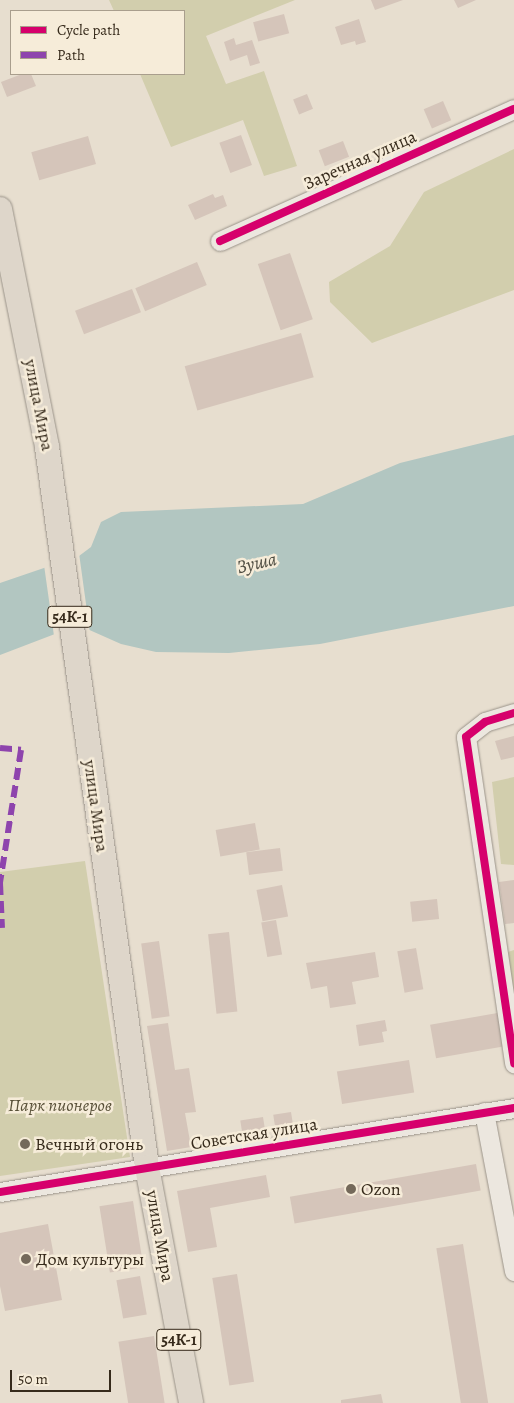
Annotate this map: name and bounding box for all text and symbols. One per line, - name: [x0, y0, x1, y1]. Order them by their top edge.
- legend: [10, 10, 185, 75]
- text: Cycle path: [57, 20, 120, 40]
- text: Path: [57, 45, 85, 65]
- street label: Заречная улица: [300, 126, 420, 194]
- street label: улица Мира: [20, 357, 58, 453]
- water label: Зуша: [235, 548, 279, 580]
- road number: 54К-1: [46, 604, 94, 630]
- street label: улица Мира: [79, 759, 113, 853]
- park label: Парк пионеров: [8, 1094, 112, 1116]
- street label: Советская улица: [189, 1113, 319, 1155]
- place label: Вечный огонь: [35, 1133, 143, 1155]
- marker: Вечный огонь: [19, 1138, 31, 1150]
- place label: Ozon: [361, 1178, 401, 1200]
- marker: Ozon: [345, 1183, 357, 1195]
- street label: улица Мира: [141, 1188, 179, 1284]
- place label: Дом культуры: [36, 1248, 144, 1270]
- marker: Дом культуры: [20, 1253, 32, 1265]
- road number: 54К-1: [155, 1326, 203, 1354]
- scale bar: [12, 1360, 114, 1392]
- text: 50 m: [18, 1369, 48, 1389]

